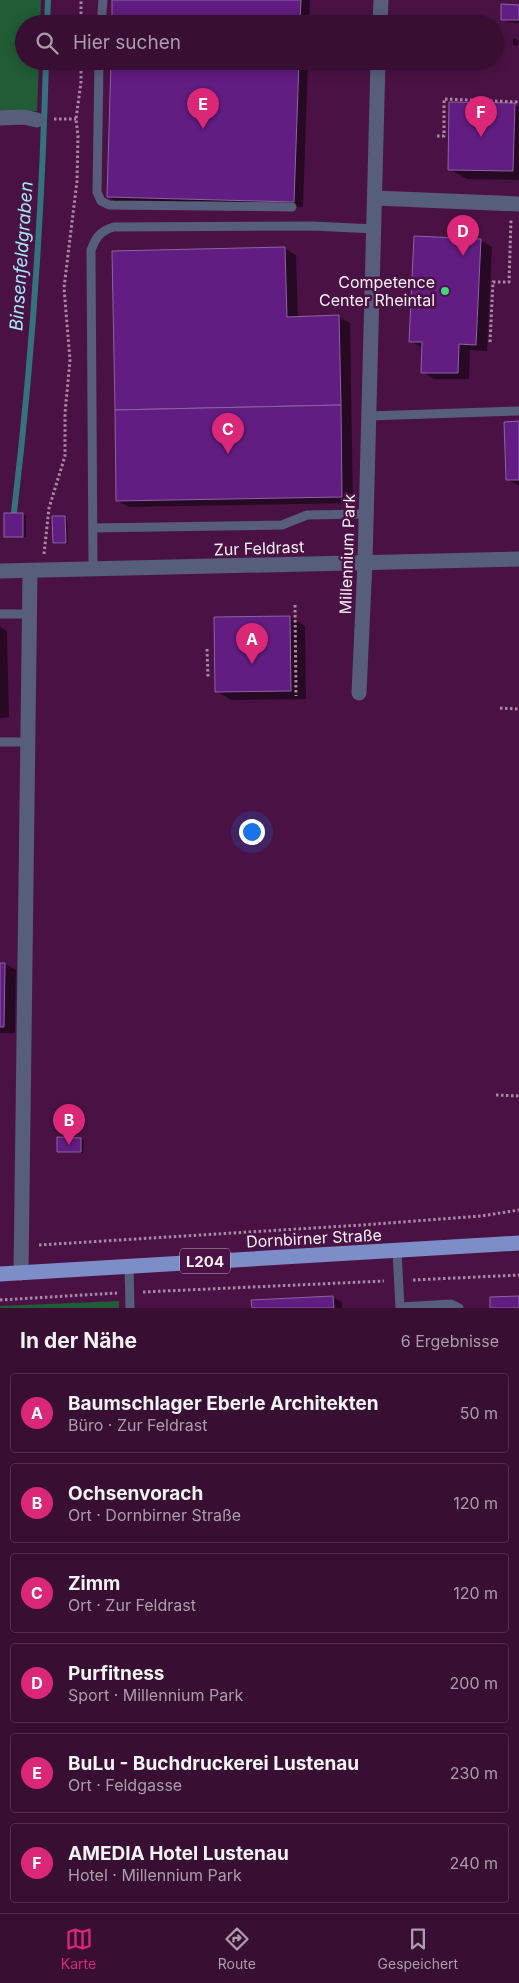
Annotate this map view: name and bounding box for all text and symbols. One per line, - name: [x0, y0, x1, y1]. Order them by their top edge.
- search box: [15, 15, 504, 70]
- icon: search: [33, 29, 61, 57]
- text: Hier suchen: [73, 31, 181, 54]
- pin: E: [187, 88, 219, 129]
- pin: F: [465, 96, 497, 137]
- water label: Binsenfeldgraben: [5, 181, 37, 331]
- pin: D: [447, 215, 479, 256]
- place label: Competence Center Rheintal: [319, 272, 435, 310]
- marker: Competence Center Rheintal: [439, 285, 451, 297]
- pin: C: [212, 413, 244, 454]
- street label: Millennium Park: [335, 493, 359, 615]
- street label: Zur Feldrast: [213, 536, 305, 560]
- pin: A: [236, 623, 268, 664]
- your location: [239, 819, 265, 845]
- pin: B: [53, 1104, 85, 1145]
- street label: Dornbirner Straße: [246, 1224, 382, 1252]
- road number: L204: [180, 1248, 230, 1274]
- text: In der Nähe: [20, 1328, 137, 1353]
- text: 6 Ergebnisse: [401, 1331, 499, 1351]
- text: Baumschlager Eberle Architekten: [68, 1392, 379, 1415]
- text: A: [31, 1403, 43, 1423]
- text: 50 m: [460, 1403, 498, 1423]
- text: Büro · Zur Feldrast: [68, 1415, 207, 1435]
- text: Ochsenvorach: [68, 1482, 203, 1505]
- text: B: [32, 1493, 42, 1513]
- text: 120 m: [453, 1493, 498, 1513]
- text: Ort · Dornbirner Straße: [68, 1505, 241, 1525]
- text: Zimm: [68, 1572, 120, 1595]
- text: C: [31, 1583, 43, 1603]
- text: 120 m: [453, 1583, 498, 1603]
- text: Ort · Zur Feldrast: [68, 1595, 196, 1615]
- text: Purfitness: [68, 1662, 165, 1685]
- text: D: [31, 1673, 43, 1693]
- text: 200 m: [450, 1673, 498, 1693]
- text: Sport · Millennium Park: [68, 1685, 243, 1705]
- text: BuLu - Buchdruckerei Lustenau: [68, 1752, 359, 1775]
- text: E: [32, 1763, 42, 1783]
- text: 230 m: [450, 1763, 498, 1783]
- text: Ort · Feldgasse: [68, 1775, 182, 1795]
- text: AMEDIA Hotel Lustenau: [68, 1842, 289, 1865]
- text: F: [32, 1853, 42, 1873]
- text: 240 m: [450, 1853, 498, 1873]
- text: Hotel · Millennium Park: [68, 1865, 242, 1885]
- tab: Karte: [61, 1925, 96, 1972]
- tab: Route: [218, 1925, 256, 1972]
- tab: Gespeichert: [378, 1925, 458, 1972]

